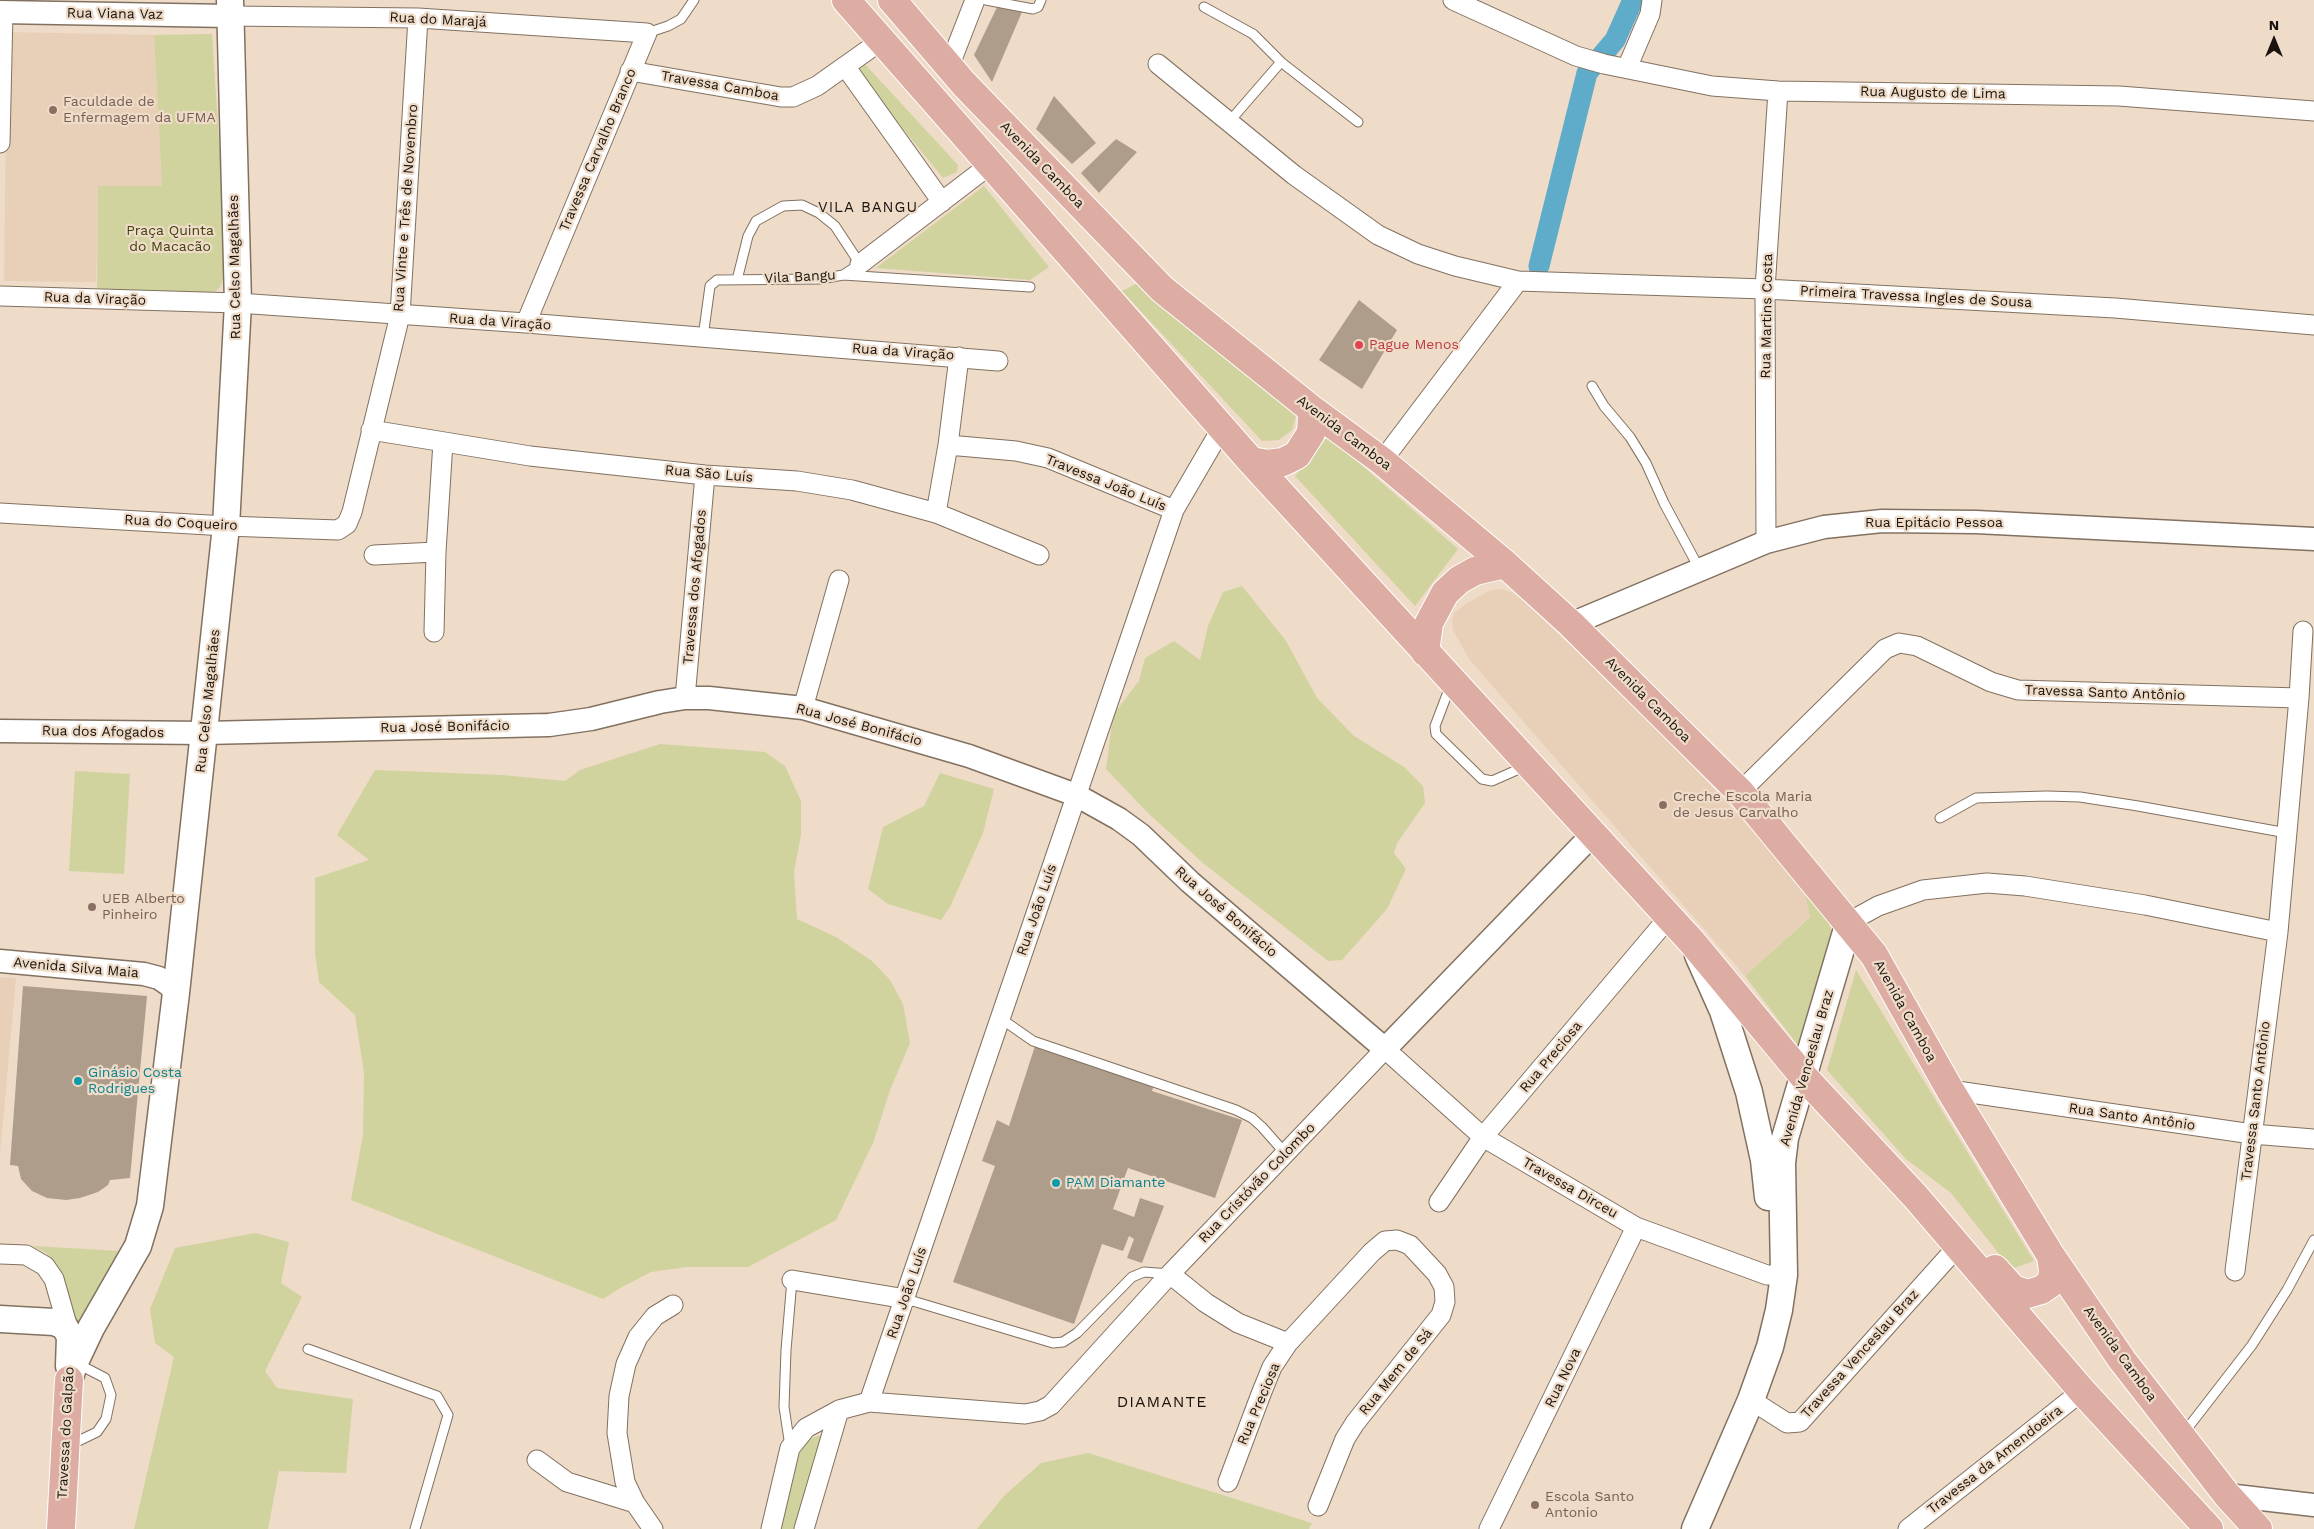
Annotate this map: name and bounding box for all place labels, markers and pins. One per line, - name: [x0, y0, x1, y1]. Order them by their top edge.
- place label: Faculdade de Enfermagem da UFMA: [63, 94, 216, 126]
- marker: Faculdade de Enfermagem da UFMA: [47, 104, 59, 116]
- place label: Pague Menos: [1369, 337, 1459, 353]
- marker: Pague Menos: [1353, 339, 1365, 351]
- place label: Creche Escola Maria de Jesus Carvalho: [1673, 789, 1812, 822]
- marker: Creche Escola Maria de Jesus Carvalho: [1657, 799, 1669, 811]
- place label: UEB Alberto Pinheiro: [102, 891, 185, 924]
- marker: UEB Alberto Pinheiro: [86, 901, 98, 913]
- place label: Ginásio Costa Rodrigues: [88, 1065, 182, 1098]
- marker: Ginásio Costa Rodrigues: [72, 1075, 84, 1087]
- place label: PAM Diamante: [1066, 1175, 1165, 1191]
- marker: PAM Diamante: [1050, 1177, 1062, 1189]
- place label: Escola Santo Antonio: [1545, 1489, 1634, 1521]
- marker: Escola Santo Antonio: [1529, 1499, 1541, 1511]

